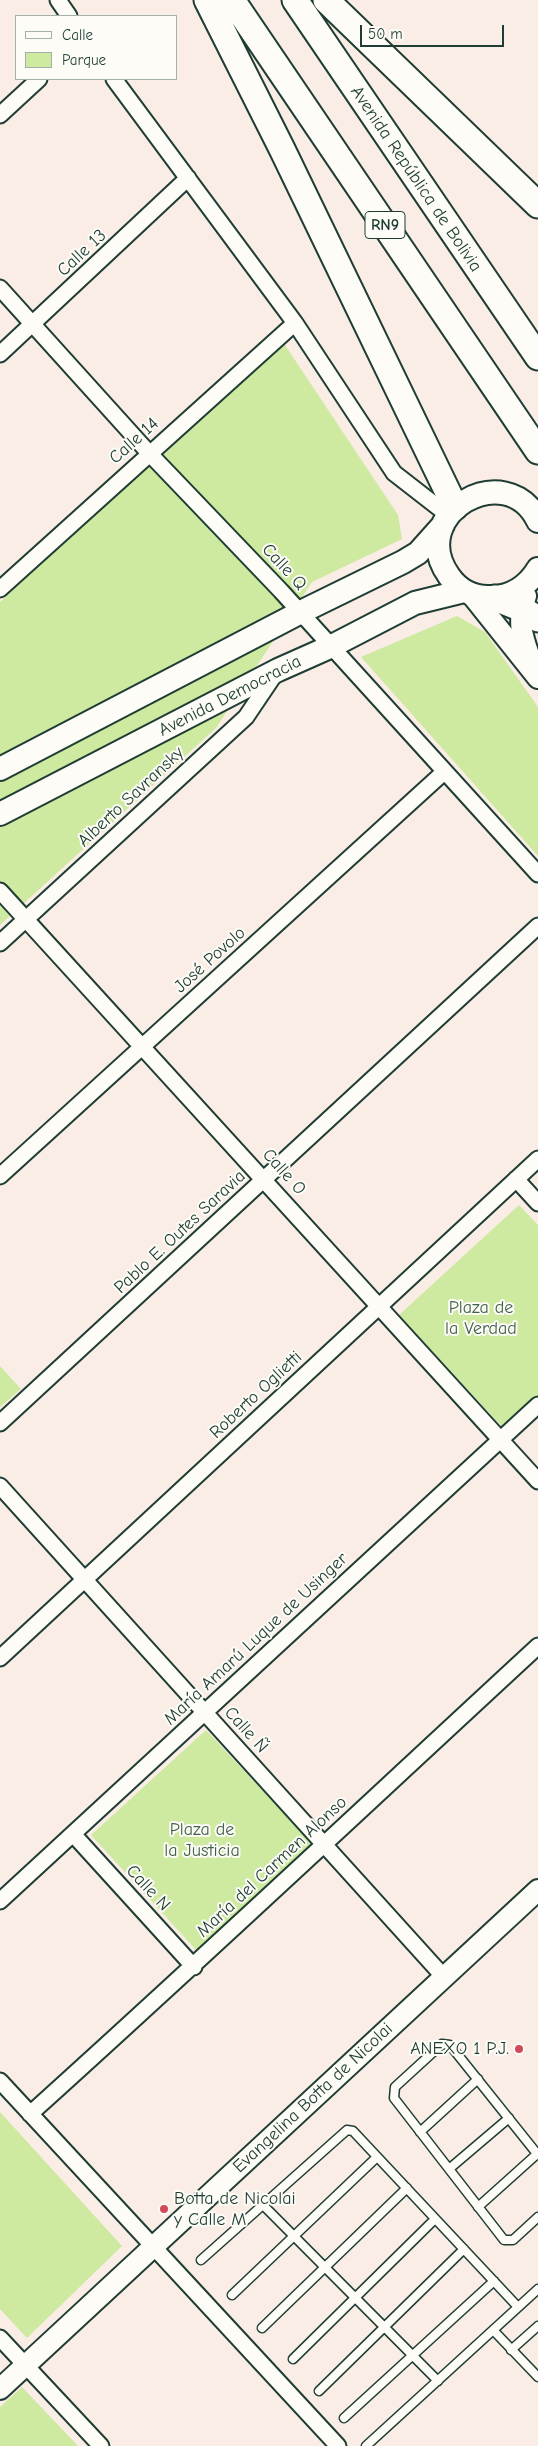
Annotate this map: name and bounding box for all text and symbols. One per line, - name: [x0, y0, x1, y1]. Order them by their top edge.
- legend: [15, 15, 178, 80]
- scale bar: [363, 15, 507, 47]
- text: 50 m: [368, 25, 403, 43]
- text: Calle: [62, 26, 93, 44]
- text: Parque: [62, 51, 106, 69]
- street label: Avenida República de Bolivia: [346, 82, 486, 276]
- road number: RN9: [365, 212, 405, 238]
- street label: Calle 13: [53, 225, 111, 281]
- street label: Calle 14: [105, 413, 163, 469]
- street label: Calle Q: [257, 539, 311, 595]
- street label: Avenida Democracia: [155, 651, 305, 741]
- street label: Alberto Savransky: [73, 742, 189, 852]
- street label: José Povolo: [170, 922, 250, 998]
- street label: Calle O: [258, 1144, 310, 1200]
- street label: Pablo E. Outes Saravia: [110, 1166, 250, 1298]
- park label: Plaza de la Verdad: [445, 1297, 517, 1340]
- street label: Roberto Oglietti: [205, 1347, 307, 1443]
- street label: María Amarú Luque de Usinger: [160, 1548, 352, 1730]
- street label: Calle Ñ: [220, 1702, 272, 1758]
- street label: María del Carmen Alonso: [192, 1792, 352, 1942]
- park label: Plaza de la Justicia: [164, 1819, 240, 1862]
- street label: Calle N: [121, 1860, 175, 1916]
- street label: Evangelina Botta de Nicolai: [229, 2018, 397, 2178]
- place label: ANEXO 1 P.J.: [410, 2038, 509, 2060]
- marker: ANEXO 1 P.J.: [513, 2043, 525, 2055]
- place label: Botta de Nicolai y Calle M: [174, 2188, 296, 2230]
- marker: Botta de Nicolai y Calle M: [158, 2203, 170, 2215]

